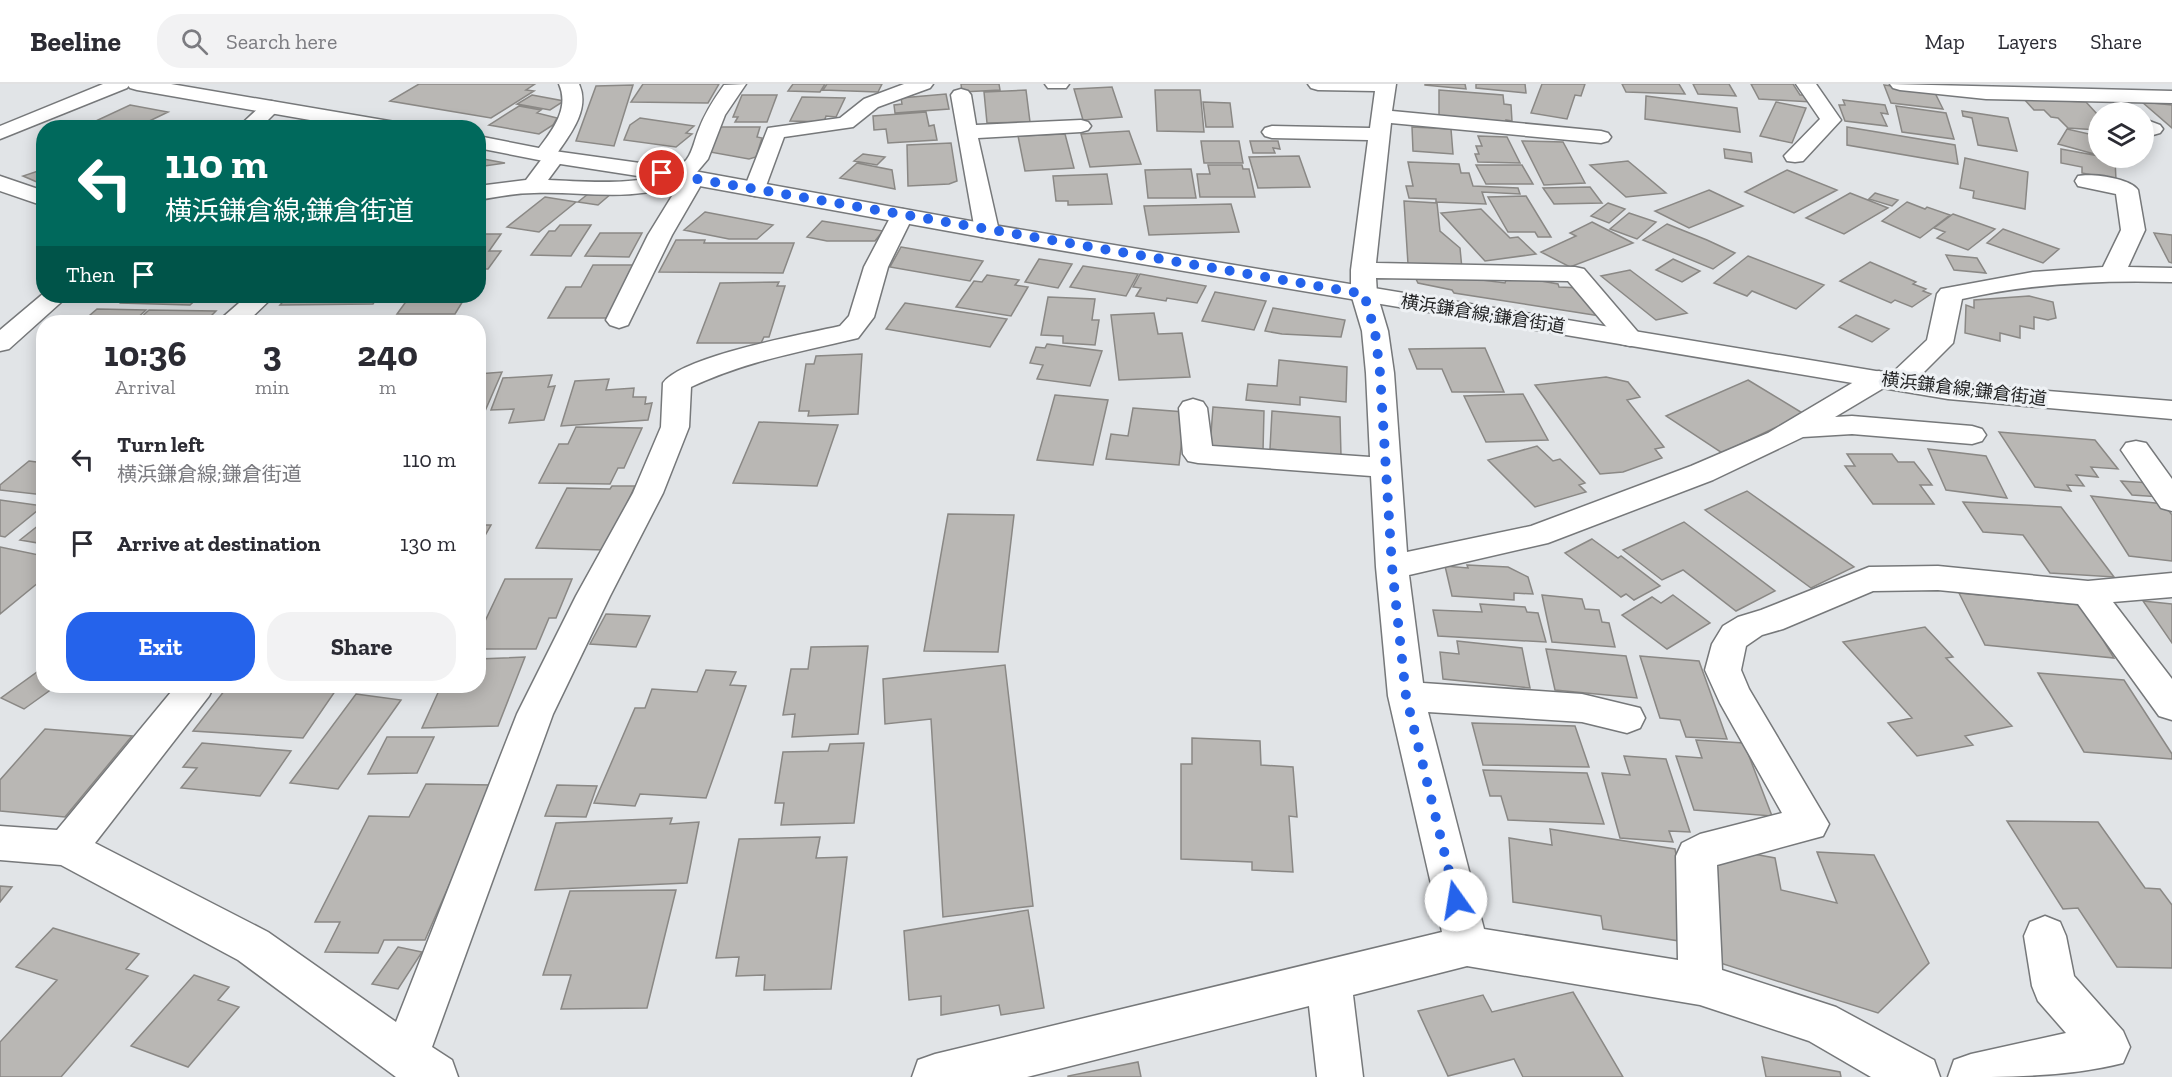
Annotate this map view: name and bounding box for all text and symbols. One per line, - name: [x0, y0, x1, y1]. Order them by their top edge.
- search box: [157, 14, 577, 68]
- text: Beeline: [30, 25, 121, 58]
- icon: search: [178, 25, 211, 58]
- text: Search here: [226, 28, 337, 55]
- text: Map: [1925, 29, 1965, 54]
- text: Layers: [1998, 29, 2057, 54]
- text: Share: [2090, 29, 2142, 54]
- map controls: [2088, 102, 2154, 168]
- button: layers: [2088, 102, 2154, 168]
- text: 110 m: [165, 138, 268, 189]
- icon: left: [66, 144, 144, 222]
- pin: [636, 147, 687, 198]
- icon: arrive: [645, 156, 678, 189]
- text: 横浜鎌倉線;鎌倉街道: [165, 195, 414, 227]
- icon: arrive: [127, 258, 160, 291]
- text: Then: [66, 261, 115, 288]
- street label: 横浜鎌倉線;鎌倉街道: [1399, 290, 1567, 338]
- text: 10:36: [104, 332, 187, 375]
- text: 3: [262, 332, 282, 375]
- text: 240: [357, 332, 418, 375]
- street label: 横浜鎌倉線;鎌倉街道: [1880, 368, 2048, 410]
- text: Arrival: [115, 375, 176, 399]
- text: min: [255, 375, 289, 399]
- text: m: [379, 375, 396, 399]
- text: Turn left: [117, 431, 204, 458]
- icon: left: [66, 443, 99, 476]
- text: 110 m: [402, 446, 456, 473]
- text: 横浜鎌倉線;鎌倉街道: [117, 462, 302, 486]
- icon: arrive: [66, 527, 99, 560]
- text: Arrive at destination: [117, 530, 320, 557]
- text: 130 m: [400, 530, 456, 557]
- button: Exit: [66, 612, 255, 681]
- button: Share: [267, 612, 456, 681]
- position arrow: [1424, 868, 1488, 932]

